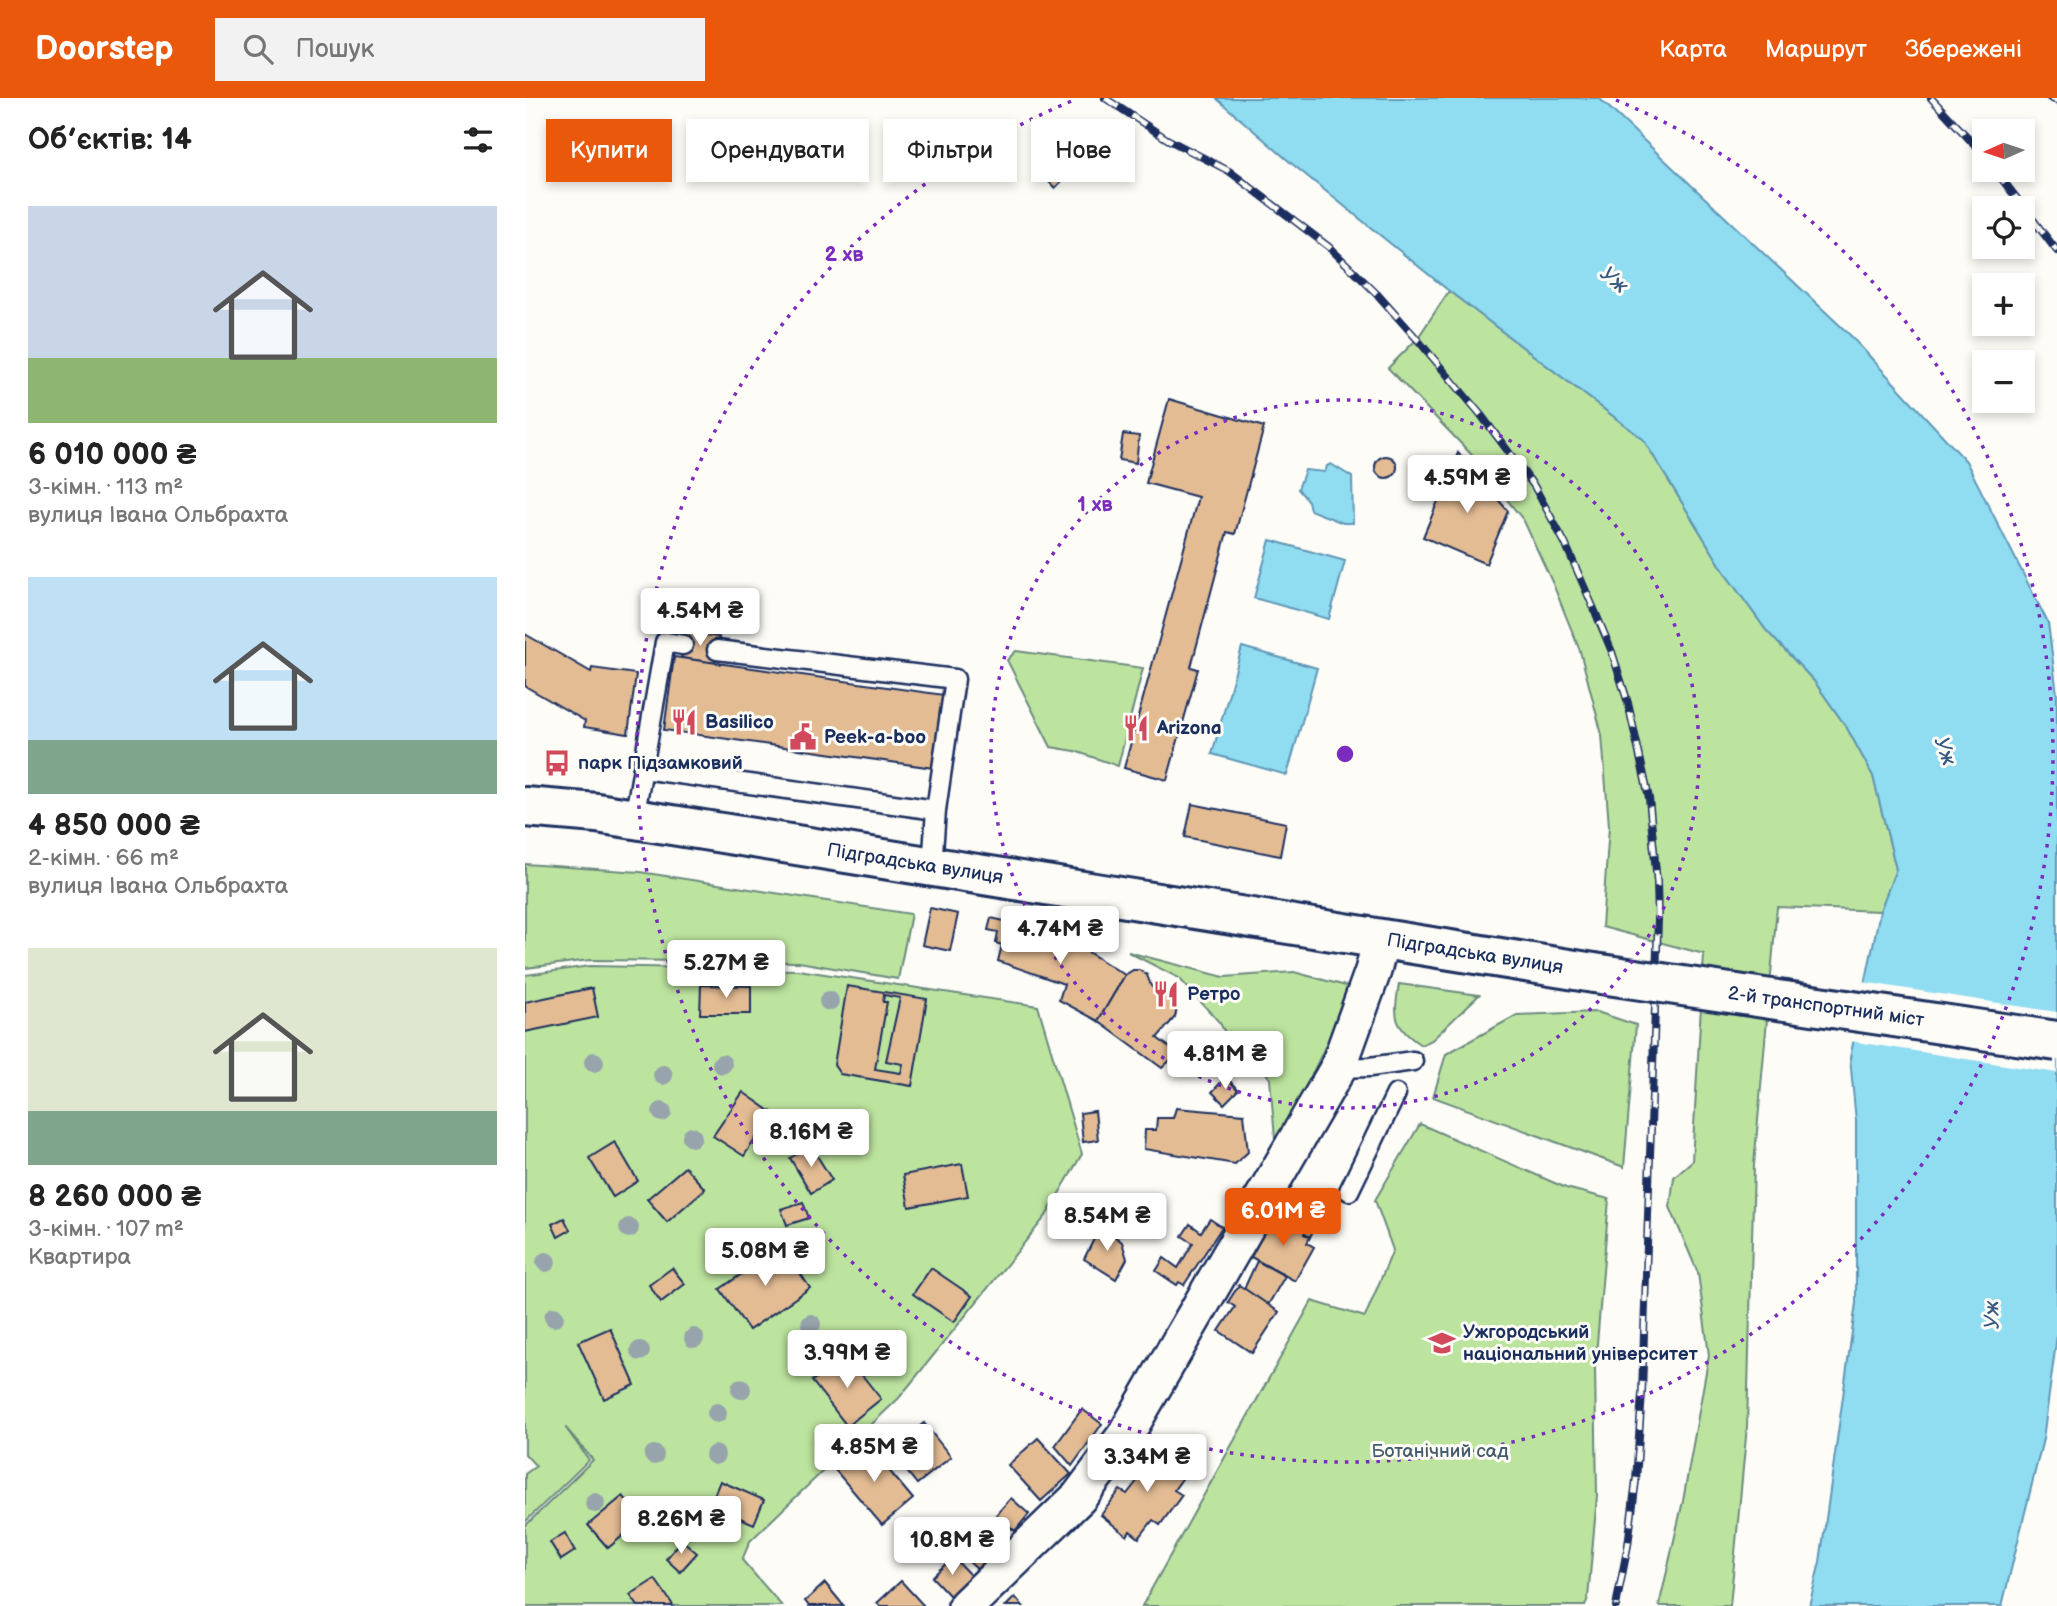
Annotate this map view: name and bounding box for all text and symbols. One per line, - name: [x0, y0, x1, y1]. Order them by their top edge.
- search box: [215, 18, 705, 81]
- text: Doorstep: [35, 29, 173, 69]
- icon: search: [239, 30, 277, 68]
- text: Пошук: [295, 34, 374, 65]
- text: Карта: [1659, 35, 1727, 64]
- text: Маршрут: [1765, 35, 1867, 64]
- text: Збережені: [1905, 35, 2022, 64]
- chip: Купити: [546, 119, 672, 182]
- chip: Орендувати: [686, 119, 869, 182]
- chip: Фільтри: [883, 119, 1017, 182]
- chip: Нове: [1031, 119, 1135, 182]
- north arrow: [1972, 119, 2035, 182]
- map controls: [1972, 119, 2035, 413]
- icon: filters: [459, 121, 497, 159]
- text: Об’єктів: 14: [28, 122, 192, 158]
- button: locate: [1972, 196, 2035, 259]
- text: 2 хв: [824, 242, 864, 267]
- icon: home: [200, 252, 326, 378]
- water label: Уж: [1595, 261, 1633, 299]
- button: +: [1972, 273, 2035, 336]
- button: −: [1972, 350, 2035, 413]
- text: 6 010 000 ₴: [28, 437, 197, 473]
- pin: 4.59M ₴: [1402, 456, 1532, 515]
- text: 4.59M ₴: [1424, 464, 1510, 492]
- text: 3-кімн. · 113 m²: [28, 473, 183, 501]
- text: 1 хв: [1077, 492, 1113, 517]
- text: вулиця Івана Ольбрахта: [28, 501, 288, 529]
- pin: 4.54M ₴: [635, 588, 765, 648]
- text: 4.54M ₴: [657, 597, 743, 625]
- icon: home: [200, 623, 326, 749]
- restaurant icon: Basilico: [669, 707, 699, 737]
- place label: Basilico: [705, 711, 774, 734]
- restaurant icon: Arizona: [1121, 713, 1151, 743]
- place label: Arizona: [1156, 717, 1222, 740]
- public building icon: Peek-a-boo: [788, 722, 818, 752]
- place label: Peek-a-boo: [824, 726, 926, 749]
- water label: Уж: [1929, 734, 1962, 769]
- centre of rings: [1333, 742, 1357, 766]
- bus stop icon: парк Підзамковий: [542, 748, 572, 778]
- place label: парк Підзамковий: [578, 752, 743, 775]
- text: 4 850 000 ₴: [28, 808, 200, 844]
- street label: Підградська вулиця: [825, 839, 1005, 889]
- text: 2-кімн. · 66 m²: [28, 844, 179, 872]
- text: вулиця Івана Ольбрахта: [28, 872, 288, 900]
- pin: 4.74M ₴: [995, 906, 1125, 966]
- text: 4.74M ₴: [1017, 915, 1103, 943]
- street label: Підградська вулиця: [1385, 929, 1565, 979]
- pin: 5.27M ₴: [661, 940, 791, 1000]
- text: 5.27M ₴: [683, 949, 769, 977]
- restaurant icon: Ретро: [1151, 979, 1181, 1009]
- street label: 2-й транспортний міст: [1726, 982, 1926, 1032]
- place label: Ретро: [1187, 983, 1240, 1006]
- icon: home: [200, 994, 326, 1120]
- pin: 4.81M ₴: [1160, 1032, 1290, 1091]
- text: 4.81M ₴: [1183, 1040, 1267, 1068]
- pin: 8.16M ₴: [746, 1110, 876, 1169]
- text: 8.16M ₴: [769, 1118, 853, 1146]
- text: 8 260 000 ₴: [28, 1179, 201, 1215]
- pin: 6.01M ₴: [1218, 1188, 1348, 1248]
- pin: 8.54M ₴: [1042, 1194, 1172, 1253]
- text: 6.01M ₴: [1241, 1197, 1325, 1225]
- text: 8.54M ₴: [1063, 1202, 1151, 1230]
- text: 3-кімн. · 107 m²: [28, 1215, 184, 1243]
- pin: 5.08M ₴: [700, 1228, 830, 1288]
- text: 5.08M ₴: [721, 1237, 809, 1265]
- text: Квартира: [28, 1243, 131, 1271]
- water label: Уж: [1979, 1300, 2005, 1329]
- place label: Ужгородський національний університет: [1463, 1321, 1698, 1366]
- school or university icon: Ужгородський національний університет: [1427, 1328, 1457, 1358]
- pin: 3.99M ₴: [782, 1330, 912, 1390]
- text: 3.99M ₴: [804, 1339, 890, 1367]
- pin: 4.85M ₴: [809, 1424, 939, 1484]
- text: 4.85M ₴: [830, 1433, 918, 1461]
- pin: 3.34M ₴: [1082, 1434, 1212, 1494]
- park label: Ботанічний сад: [1371, 1440, 1509, 1463]
- text: 3.34M ₴: [1104, 1443, 1190, 1471]
- pin: 8.26M ₴: [616, 1496, 746, 1556]
- text: 8.26M ₴: [637, 1505, 725, 1533]
- pin: 10.8M ₴: [887, 1518, 1017, 1577]
- text: 10.8M ₴: [910, 1526, 994, 1554]

